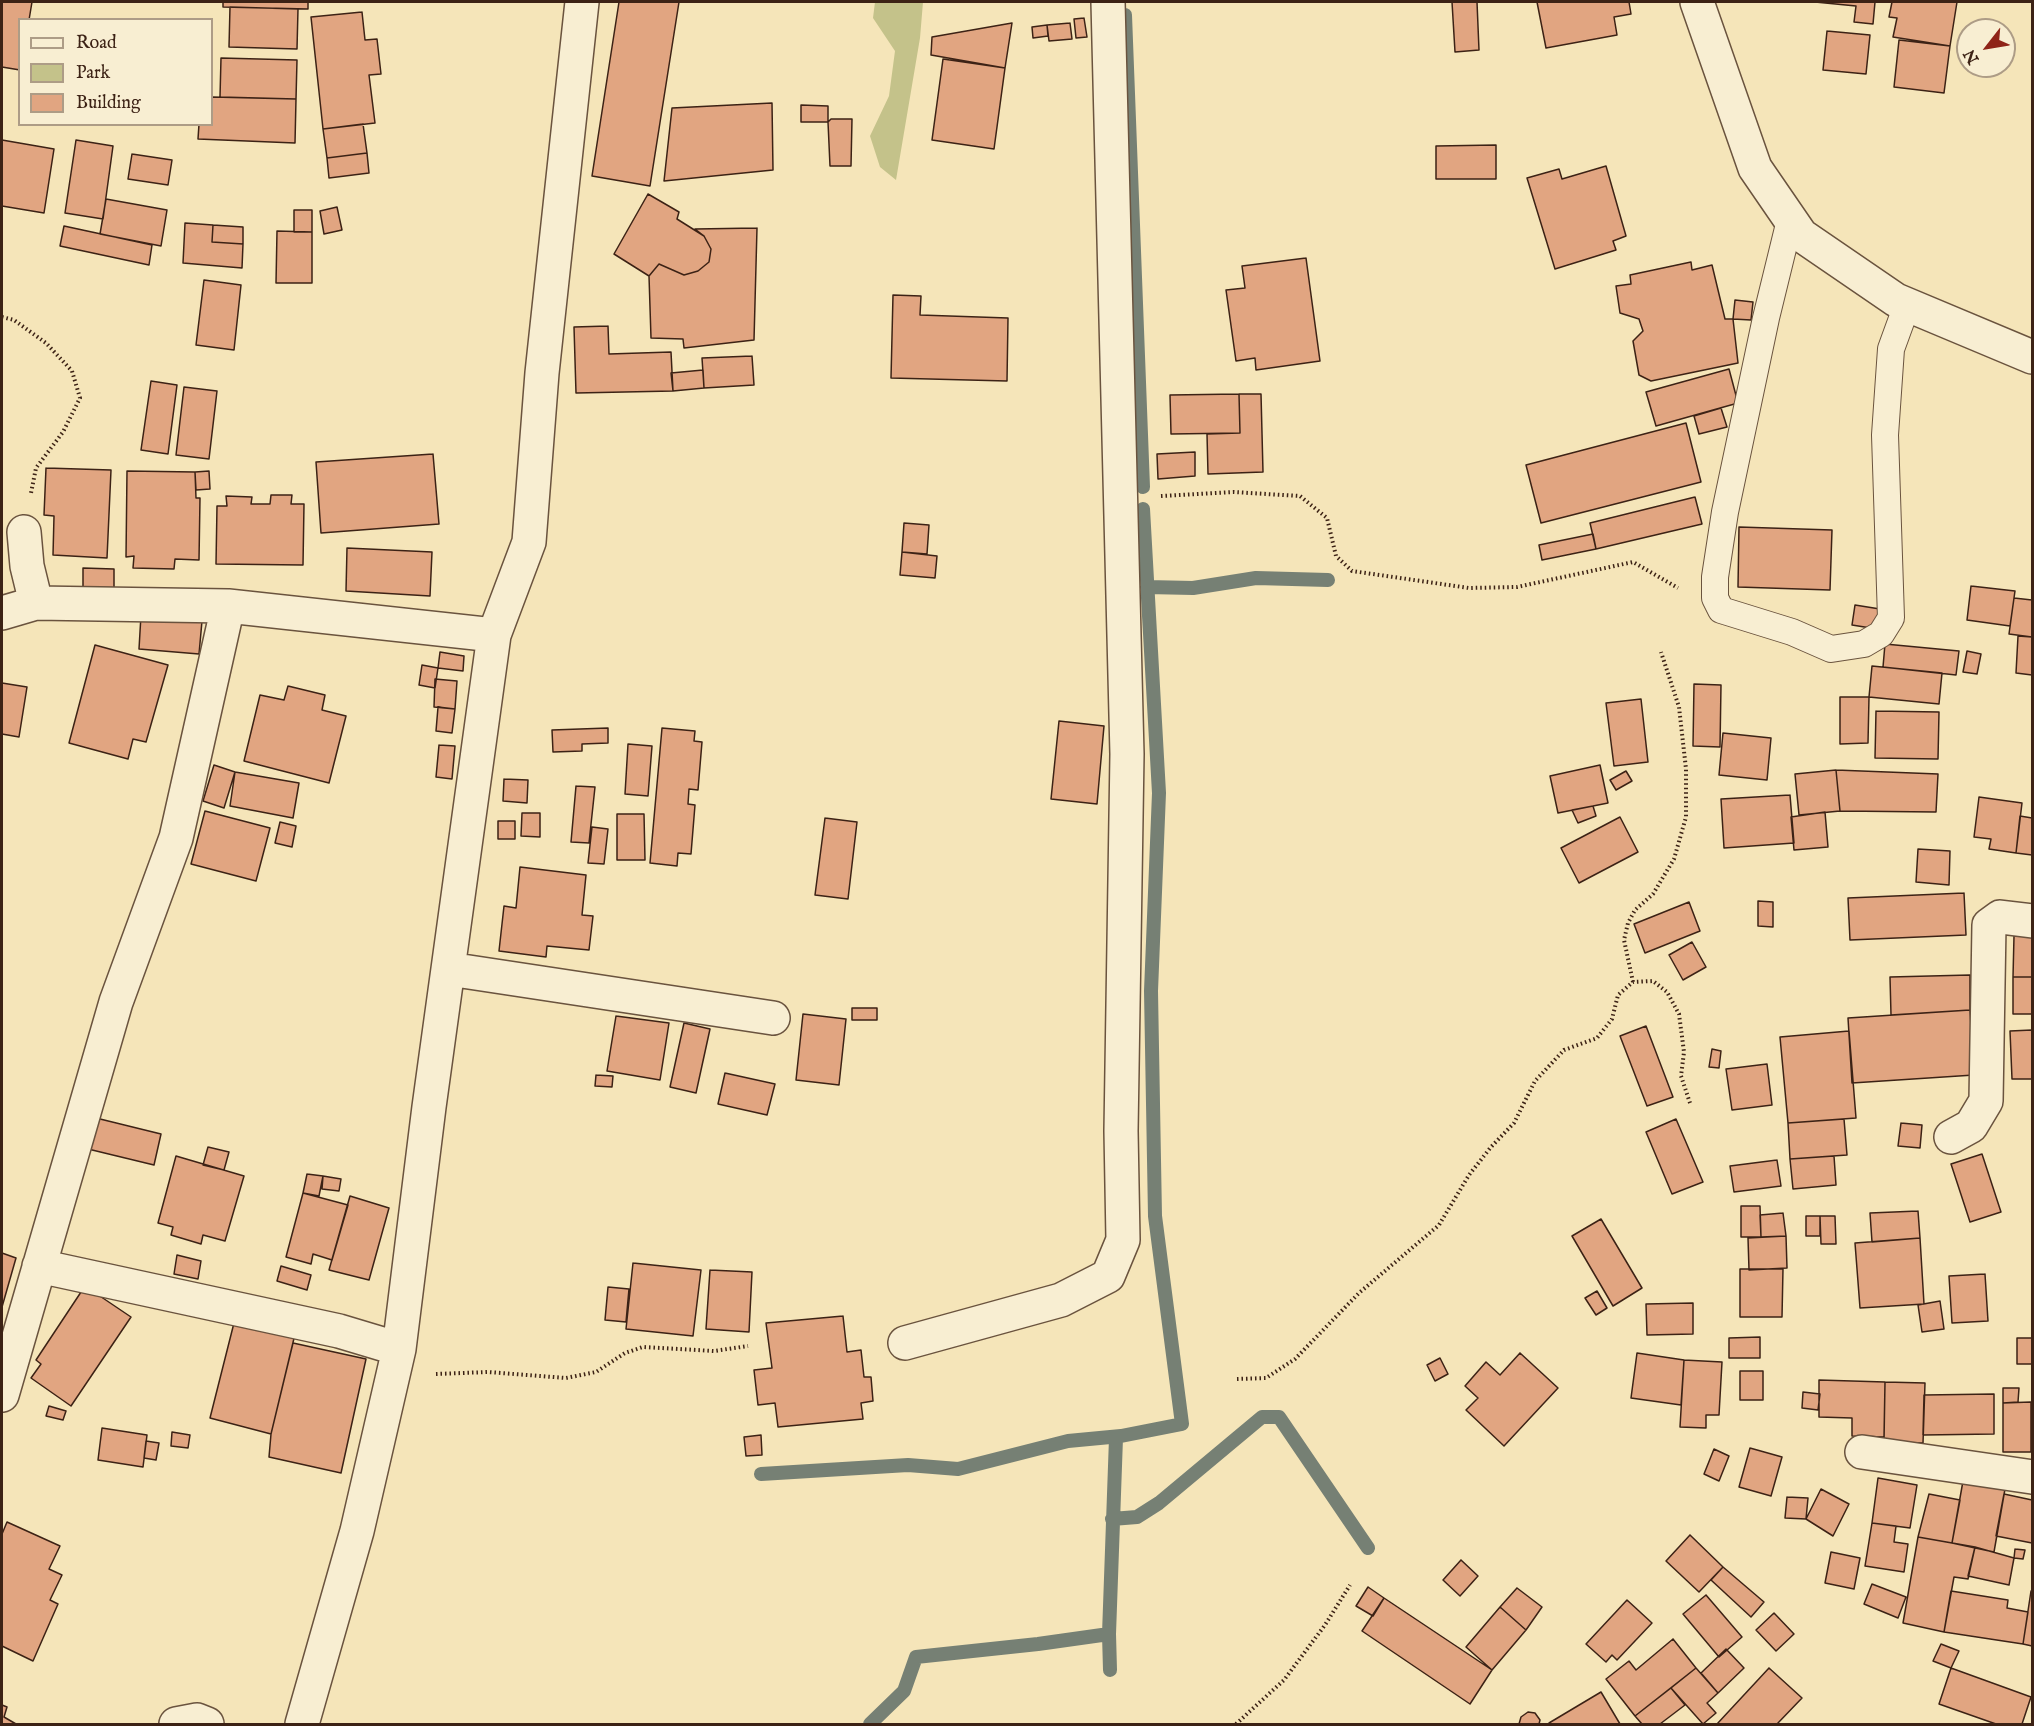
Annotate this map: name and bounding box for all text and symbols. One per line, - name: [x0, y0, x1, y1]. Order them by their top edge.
- legend: [18, 18, 213, 126]
- north arrow: [1956, 18, 2016, 78]
- text: Road: [76, 32, 117, 55]
- text: N: [1960, 45, 1984, 67]
- text: Park: [76, 62, 110, 85]
- text: Building: [76, 92, 141, 115]

